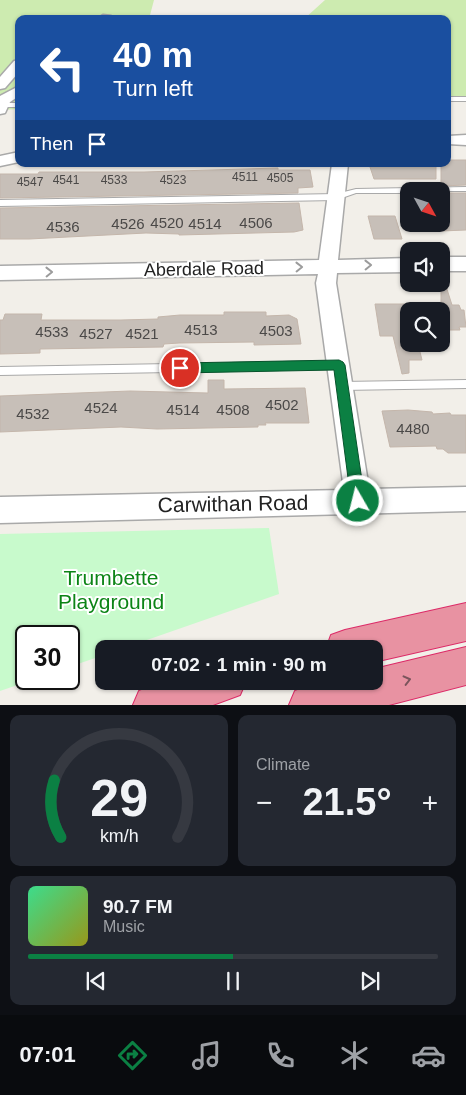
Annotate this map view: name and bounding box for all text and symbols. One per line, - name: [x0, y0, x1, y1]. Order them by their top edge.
- icon: left: [30, 35, 95, 100]
- text: 40 m: [113, 35, 193, 74]
- text: Turn left: [113, 76, 193, 101]
- icon: arrive: [83, 130, 111, 158]
- text: Then: [30, 133, 73, 154]
- house number: 4511: [232, 170, 258, 184]
- house number: 4505: [267, 171, 294, 185]
- house number: 4541: [53, 173, 80, 187]
- house number: 4533: [101, 173, 128, 187]
- house number: 4523: [160, 173, 187, 187]
- house number: 4547: [17, 175, 44, 189]
- north arrow: [400, 182, 450, 232]
- map controls: [400, 182, 450, 352]
- house number: 4520: [150, 214, 184, 231]
- house number: 4506: [239, 214, 273, 231]
- house number: 4526: [111, 215, 145, 232]
- house number: 4514: [188, 215, 222, 232]
- house number: 4536: [46, 218, 80, 235]
- button: sound: [400, 242, 450, 292]
- street label: Aberdale Road: [144, 258, 264, 280]
- one-way arrow: [364, 260, 372, 271]
- one-way arrow: [295, 262, 303, 272]
- one-way arrow: [45, 266, 53, 277]
- button: search: [400, 302, 450, 352]
- house number: 4513: [184, 321, 218, 338]
- house number: 4503: [259, 322, 293, 339]
- house number: 4533: [35, 323, 69, 340]
- house number: 4527: [79, 325, 113, 342]
- house number: 4521: [125, 325, 159, 342]
- pin: [159, 347, 201, 389]
- icon: arrive: [166, 354, 194, 382]
- house number: 4502: [265, 396, 299, 413]
- house number: 4524: [84, 399, 118, 416]
- house number: 4514: [166, 401, 200, 418]
- house number: 4508: [216, 401, 250, 418]
- house number: 4532: [16, 405, 50, 422]
- house number: 4480: [396, 420, 430, 437]
- position arrow: [331, 474, 383, 526]
- street label: Carwithan Road: [158, 491, 308, 516]
- park label: Trumbette Playground: [58, 566, 164, 613]
- speed limit sign: 30: [15, 625, 80, 690]
- text: 07:02 · 1 min · 90 m: [151, 654, 327, 675]
- one-way arrow: [402, 675, 411, 686]
- text: Climate: [256, 756, 310, 773]
- text: 29: [90, 769, 148, 827]
- text: 21.5°: [302, 781, 392, 823]
- text: −: [256, 787, 272, 818]
- text: +: [422, 787, 438, 818]
- text: km/h: [100, 826, 138, 846]
- text: 90.7 FM: [103, 896, 173, 917]
- text: Music: [103, 918, 145, 935]
- icon: previous: [82, 967, 110, 995]
- icon: pause: [219, 967, 247, 995]
- icon: next: [356, 967, 384, 995]
- icon: directions: [115, 1038, 150, 1073]
- icon: music: [189, 1038, 224, 1073]
- icon: phone: [263, 1038, 298, 1073]
- icon: climate: [337, 1038, 372, 1073]
- icon: car: [411, 1038, 446, 1073]
- text: 07:01: [20, 1042, 76, 1067]

